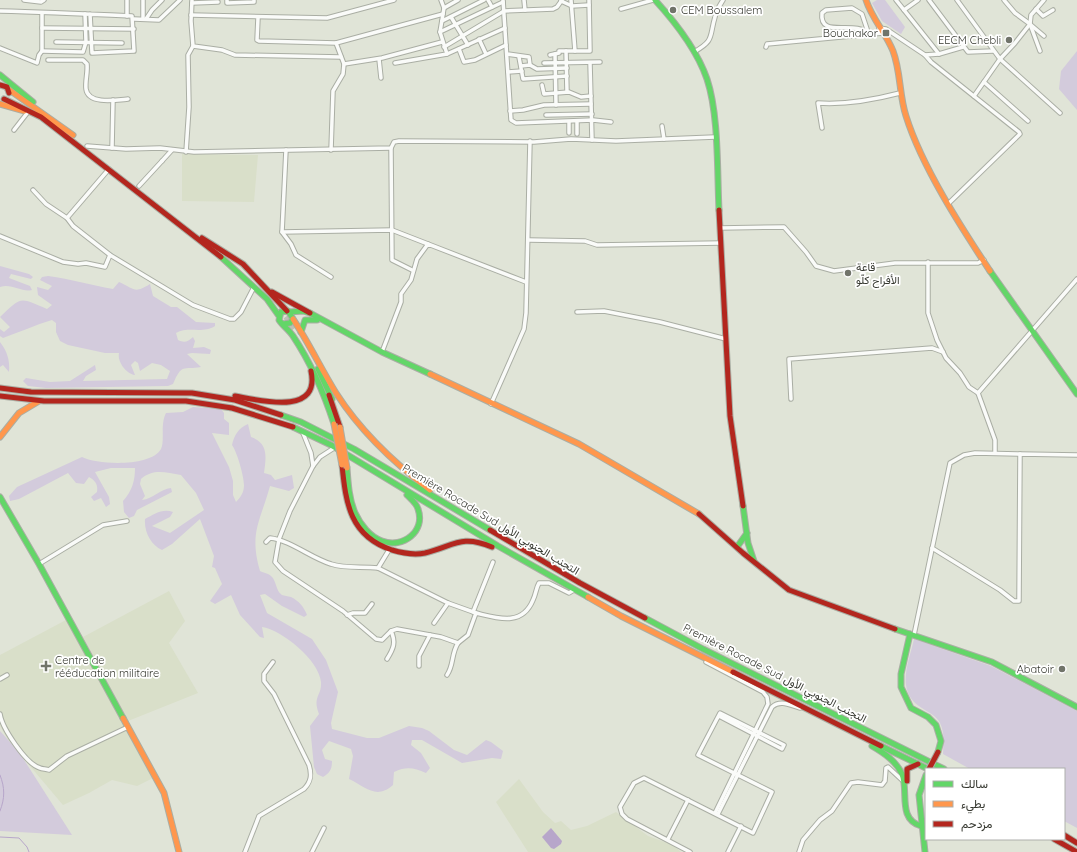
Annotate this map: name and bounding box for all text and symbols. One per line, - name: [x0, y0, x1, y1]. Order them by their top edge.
- place label: CEM Boussalem: [681, 3, 762, 17]
- marker: CEM Boussalem: [668, 5, 678, 15]
- place label: Bouchakor: [823, 26, 879, 40]
- marker: Bouchakor: [881, 28, 891, 38]
- place label: EECM Chebli: [938, 33, 1001, 47]
- marker: EECM Chebli: [1004, 35, 1014, 45]
- place label: قاعة الأفراح كلّو: [856, 260, 900, 288]
- marker: قاعة الأفراح كلّو: [843, 268, 853, 278]
- street label: Première Rocade Sud التجنب الجنوبي الأول: [398, 460, 582, 580]
- street label: Première Rocade Sud التجنب الجنوبي الأول: [680, 620, 869, 728]
- place label: Centre de rééducation militaire: [55, 653, 159, 680]
- marker: Centre de rééducation militaire: [40, 660, 52, 672]
- place label: Abatoir: [1017, 662, 1055, 676]
- marker: Abatoir: [1057, 664, 1067, 674]
- legend: [925, 768, 1065, 840]
- text: سالك: [961, 776, 988, 791]
- text: بطيء: [961, 796, 985, 814]
- text: مزدحم: [961, 816, 992, 832]

